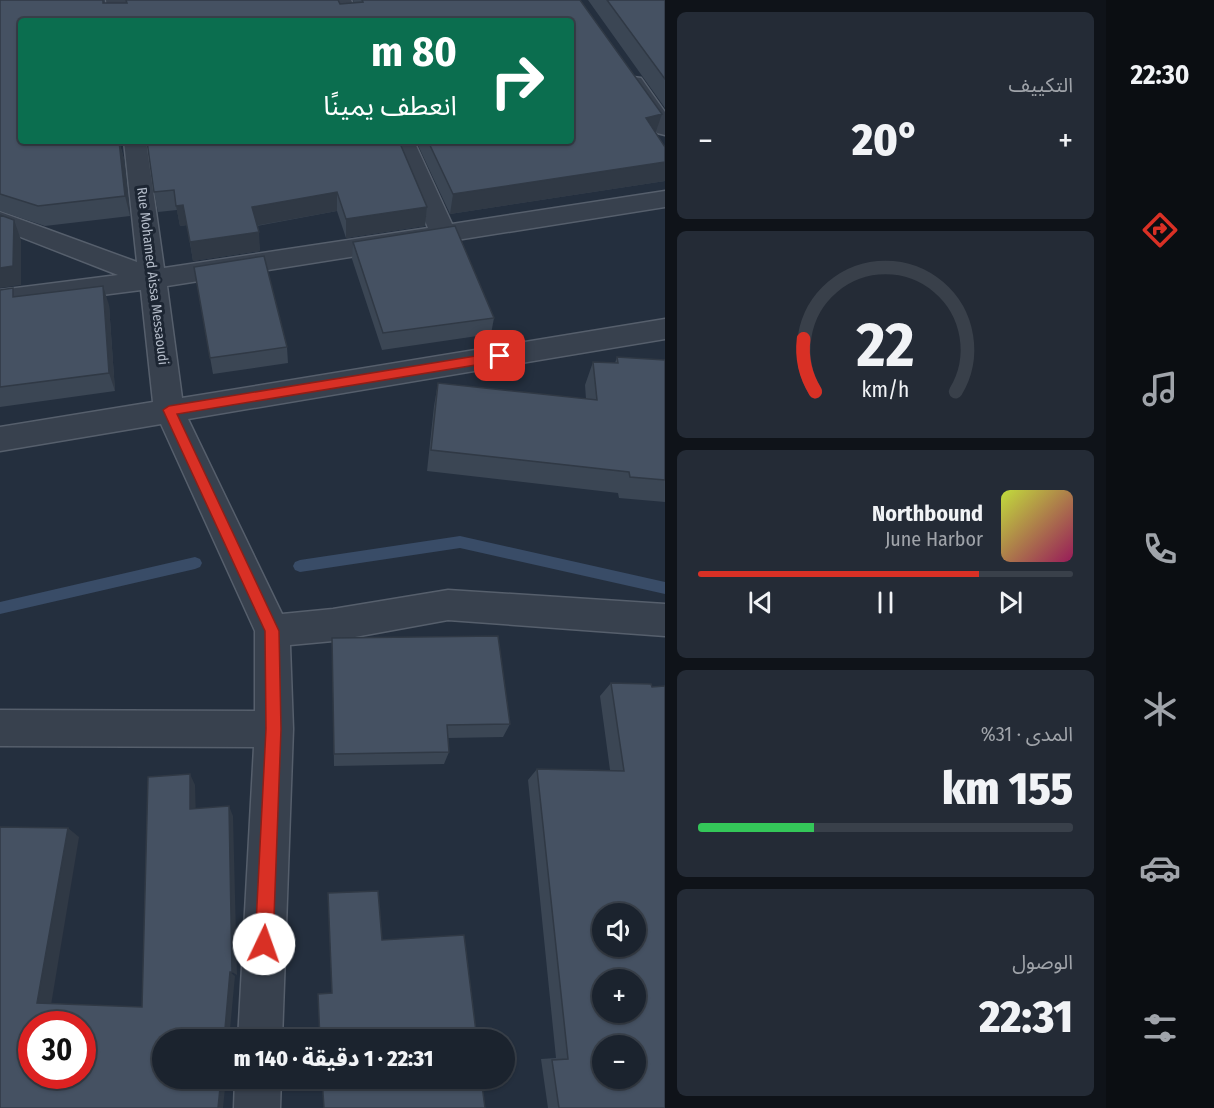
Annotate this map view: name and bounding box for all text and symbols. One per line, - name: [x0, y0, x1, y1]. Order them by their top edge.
- text: 80 m: [371, 27, 457, 77]
- icon: right: [478, 42, 556, 120]
- text: 22:30: [1130, 59, 1190, 91]
- text: التكييف: [1009, 73, 1073, 97]
- text: انعطف يمينًا: [323, 90, 457, 122]
- text: 20°: [852, 113, 919, 167]
- text: −: [698, 121, 713, 161]
- text: +: [1058, 121, 1073, 161]
- street label: Rue Mohamed Aissa Messaoudi: [133, 186, 172, 366]
- icon: directions: [1139, 209, 1181, 251]
- text: 22: [856, 308, 914, 383]
- pin: [474, 330, 525, 381]
- icon: arrive: [483, 339, 516, 372]
- icon: music: [1139, 368, 1181, 410]
- text: km/h: [862, 377, 909, 403]
- text: Northbound: [872, 500, 983, 527]
- text: June Harbor: [885, 527, 983, 551]
- icon: phone: [1139, 528, 1181, 570]
- icon: previous: [744, 586, 777, 619]
- icon: pause: [869, 586, 902, 619]
- icon: next: [994, 586, 1027, 619]
- icon: climate: [1139, 688, 1181, 730]
- text: المدى · 31%: [981, 722, 1073, 746]
- text: 155 km: [942, 762, 1073, 816]
- icon: car: [1139, 847, 1181, 889]
- map controls: [592, 903, 646, 1089]
- button: sound: [592, 903, 646, 957]
- position arrow: [232, 912, 296, 976]
- text: الوصول: [1012, 950, 1073, 974]
- button: +: [592, 969, 646, 1023]
- text: 22:31: [979, 990, 1073, 1044]
- icon: filters: [1139, 1007, 1181, 1049]
- speed limit sign: 30: [18, 1011, 96, 1089]
- button: −: [592, 1035, 646, 1089]
- text: 22:31 · 1 دقيقة · 140 m: [234, 1045, 433, 1072]

